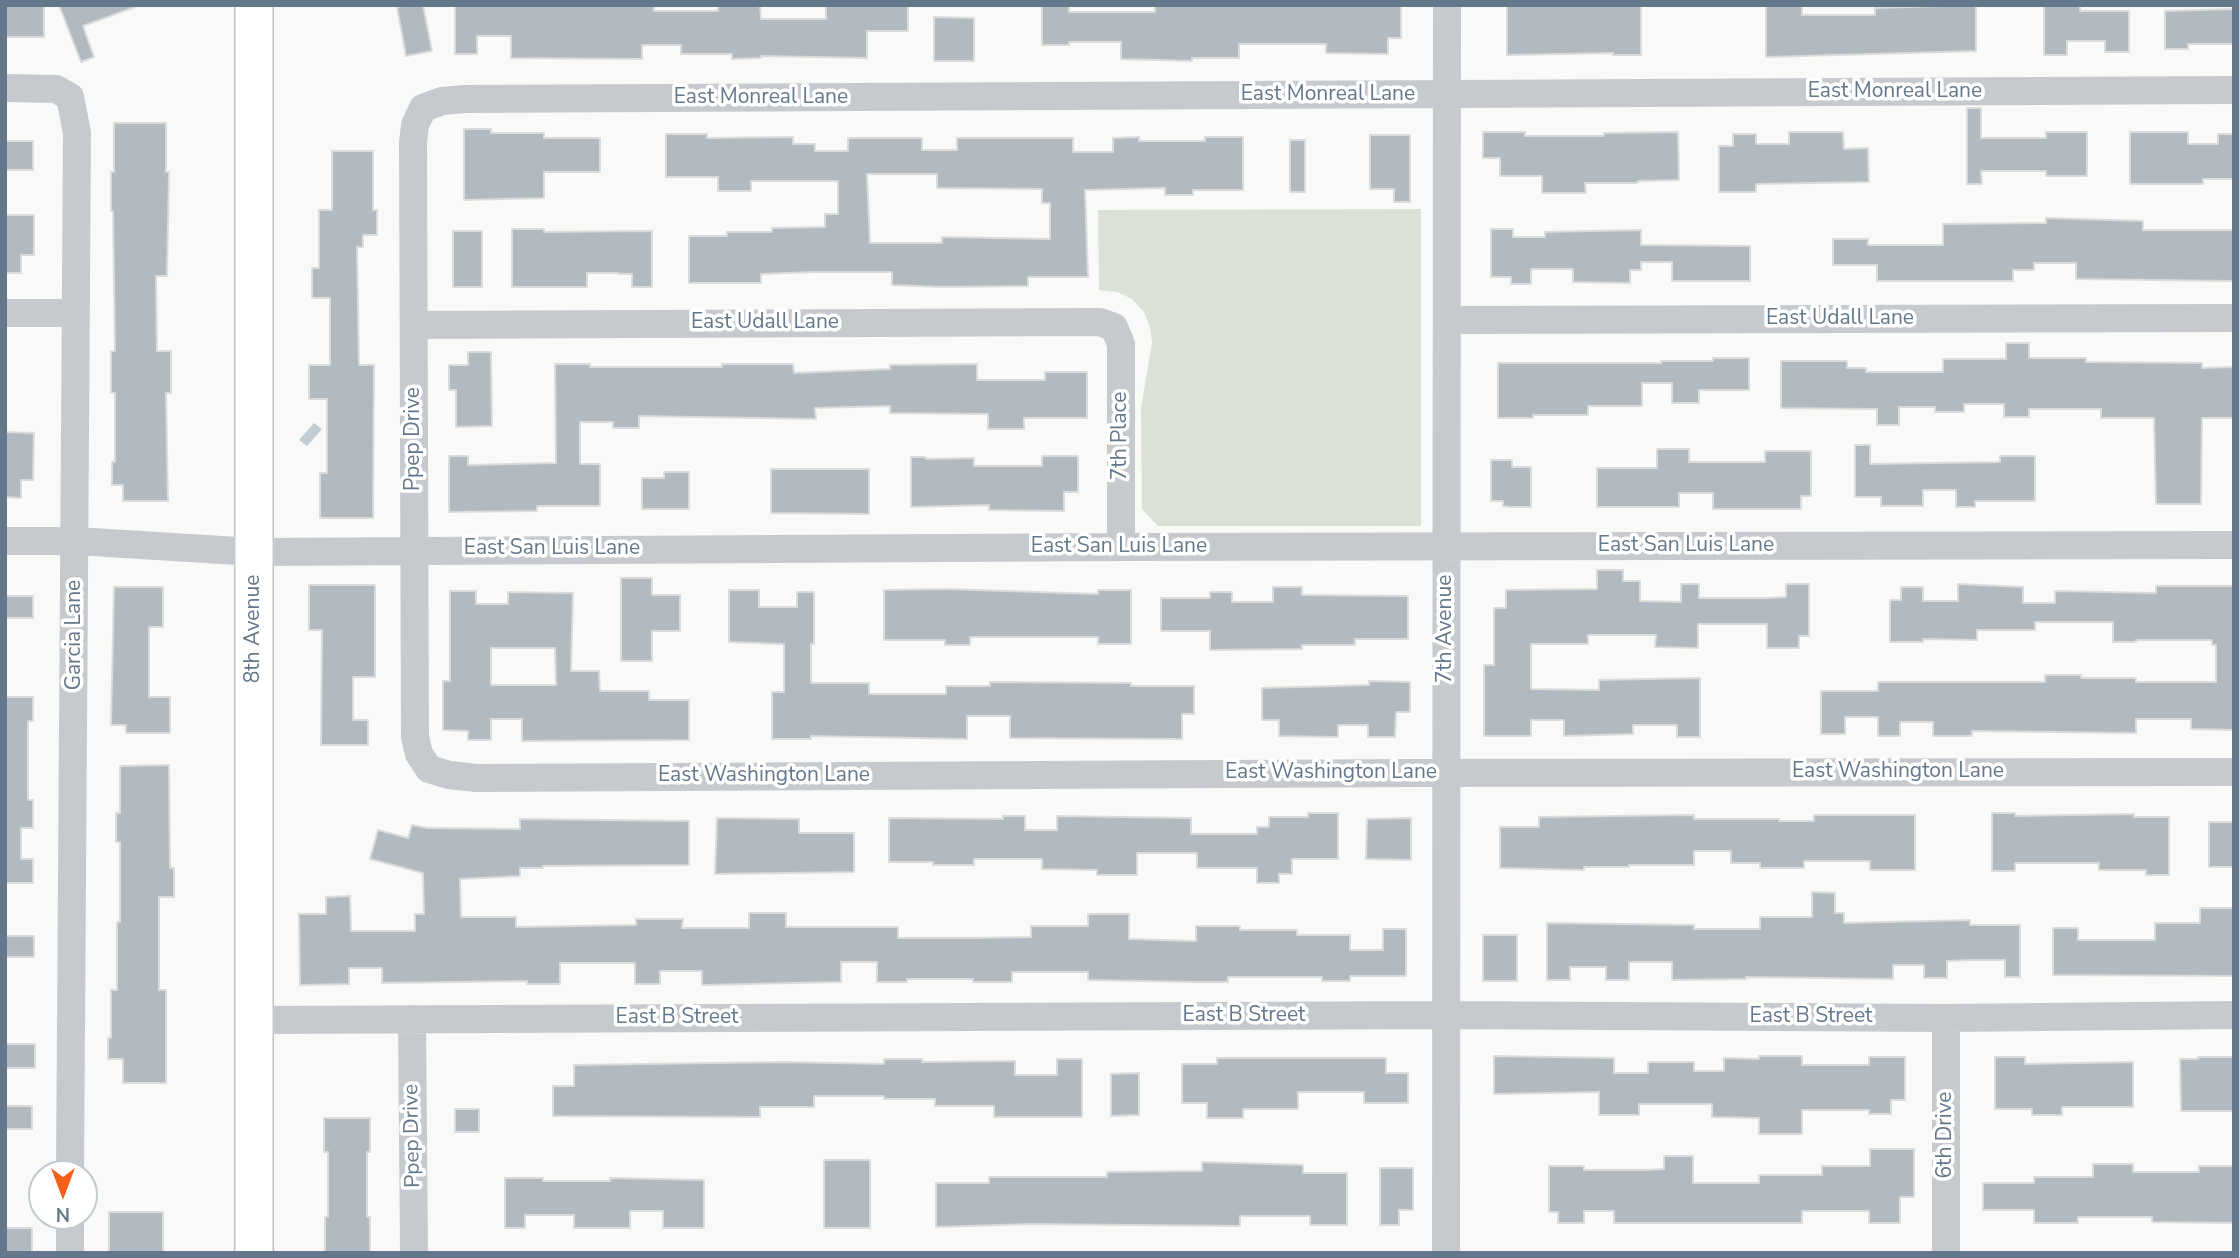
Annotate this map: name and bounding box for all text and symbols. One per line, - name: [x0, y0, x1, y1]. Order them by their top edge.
- street label: East Monreal Lane: [1808, 79, 1982, 105]
- street label: East Monreal Lane: [1241, 82, 1415, 108]
- street label: East Monreal Lane: [674, 85, 848, 111]
- street label: East Udall Lane: [1766, 306, 1914, 332]
- street label: East Udall Lane: [691, 310, 839, 336]
- street label: Ppep Drive: [401, 387, 427, 491]
- street label: 7th Place: [1108, 392, 1134, 480]
- street label: East San Luis Lane: [1598, 533, 1774, 559]
- street label: East San Luis Lane: [1031, 534, 1207, 560]
- street label: East San Luis Lane: [464, 536, 640, 562]
- street label: 8th Avenue: [241, 575, 267, 683]
- street label: 7th Avenue: [1433, 575, 1459, 683]
- street label: Garcia Lane: [62, 580, 88, 690]
- street label: East Washington Lane: [1792, 759, 2004, 785]
- street label: East Washington Lane: [1225, 760, 1437, 786]
- street label: East Washington Lane: [658, 763, 870, 789]
- street label: East B Street: [1183, 1003, 1305, 1029]
- street label: East B Street: [1750, 1004, 1872, 1030]
- street label: East B Street: [616, 1005, 738, 1031]
- street label: Ppep Drive: [399, 1084, 427, 1188]
- street label: 6th Drive: [1933, 1091, 1959, 1179]
- north arrow: [28, 1160, 98, 1230]
- text: N: [56, 1201, 70, 1227]

